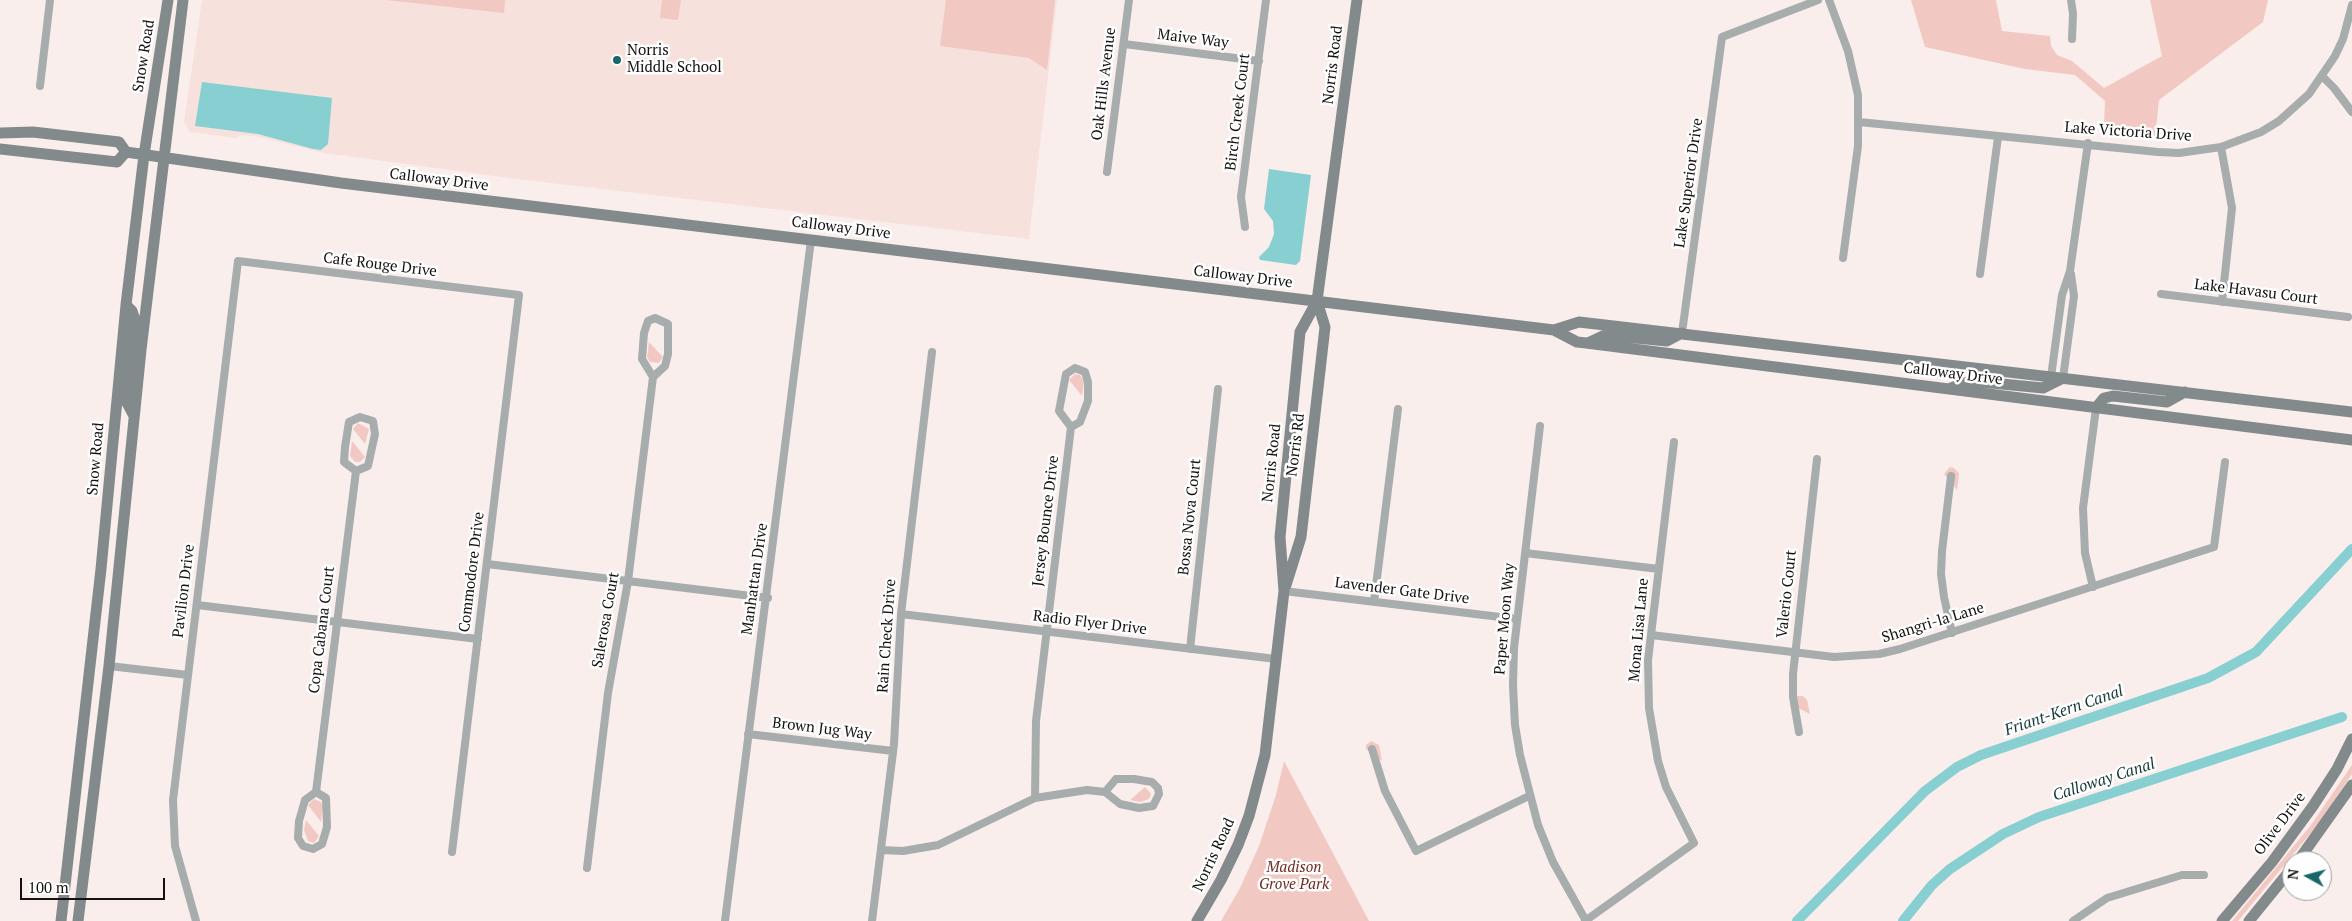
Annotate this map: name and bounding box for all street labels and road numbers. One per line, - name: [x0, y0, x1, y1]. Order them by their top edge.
- street label: Snow Road: [129, 18, 159, 94]
- street label: Norris Road: [1319, 25, 1347, 105]
- street label: Oak Hills Avenue: [1088, 26, 1120, 142]
- street label: Maive Way: [1156, 26, 1230, 52]
- street label: Birch Creek Court: [1222, 52, 1254, 172]
- street label: Lake Superior Drive: [1671, 117, 1707, 249]
- street label: Lake Victoria Drive: [2064, 119, 2192, 145]
- street label: Calloway Drive: [388, 165, 490, 195]
- street label: Calloway Drive: [790, 213, 892, 243]
- street label: Cafe Rouge Drive: [322, 249, 438, 281]
- street label: Calloway Drive: [1192, 262, 1294, 292]
- street label: Lake Havasu Court: [2193, 275, 2319, 309]
- street label: Calloway Drive: [1902, 359, 2004, 389]
- street label: Norris Rd: [1283, 412, 1309, 478]
- street label: Snow Road: [84, 422, 108, 496]
- street label: Norris Road: [1259, 423, 1285, 503]
- street label: Jersey Bounce Drive: [1029, 454, 1063, 588]
- street label: Bossa Nova Court: [1175, 458, 1205, 576]
- street label: Commodore Drive: [456, 511, 488, 633]
- street label: Manhattan Drive: [738, 522, 772, 636]
- street label: Pavilion Drive: [169, 543, 199, 639]
- street label: Valerio Court: [1773, 549, 1801, 639]
- street label: Paper Moon Way: [1491, 562, 1519, 676]
- street label: Copa Cabana Court: [305, 565, 339, 695]
- street label: Salerosa Court: [589, 571, 623, 669]
- street label: Lavender Gate Drive: [1334, 574, 1470, 608]
- street label: Mona Lisa Lane: [1625, 577, 1653, 683]
- street label: Rain Check Drive: [874, 578, 900, 694]
- street label: Shangri-la Lane: [1880, 599, 1986, 647]
- street label: Radio Flyer Drive: [1032, 607, 1148, 639]
- street label: Brown Jug Way: [771, 714, 873, 744]
- street label: Olive Drive: [2250, 789, 2310, 859]
- street label: Norris Road: [1189, 815, 1239, 895]

